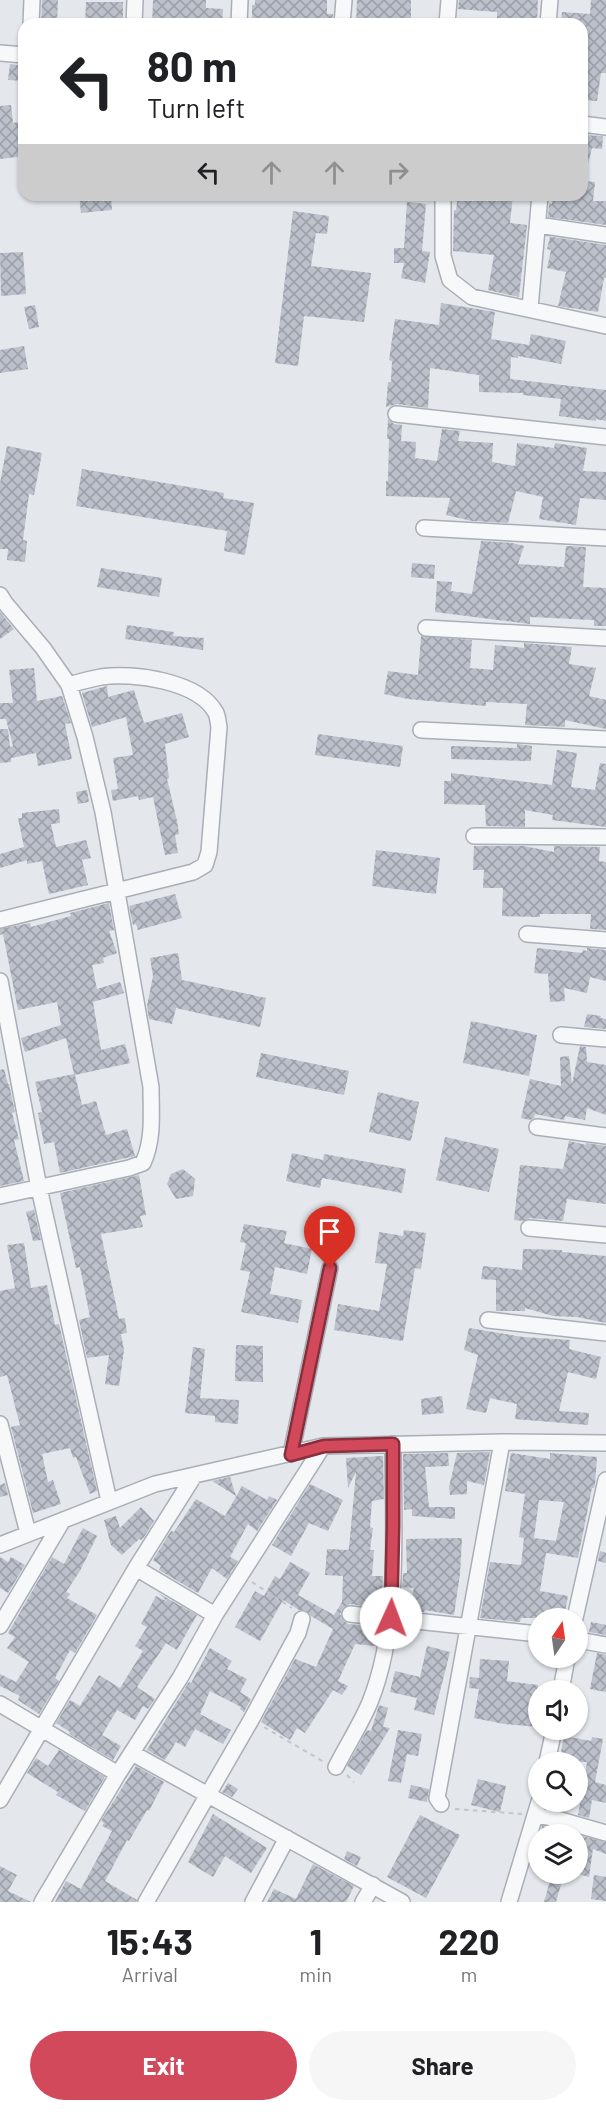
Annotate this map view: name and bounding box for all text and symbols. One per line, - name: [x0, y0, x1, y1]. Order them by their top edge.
- text: 80 m: [147, 40, 237, 90]
- icon: left: [48, 42, 126, 120]
- text: Turn left: [147, 91, 245, 123]
- icon: left: [192, 156, 225, 189]
- icon: ahead: [255, 156, 288, 189]
- icon: ahead: [318, 156, 351, 189]
- icon: right: [381, 156, 414, 189]
- pin: [304, 1206, 355, 1268]
- icon: arrive: [313, 1215, 346, 1248]
- position arrow: [359, 1586, 423, 1650]
- north arrow: [528, 1608, 588, 1668]
- map controls: [528, 1608, 588, 1884]
- button: sound: [528, 1680, 588, 1740]
- button: search: [528, 1752, 588, 1812]
- button: layers: [528, 1824, 588, 1884]
- text: 15:43: [107, 1919, 193, 1962]
- text: 1: [309, 1919, 322, 1962]
- text: 220: [439, 1919, 499, 1962]
- text: Arrival: [122, 1962, 178, 1986]
- text: min: [300, 1962, 332, 1986]
- text: m: [461, 1962, 477, 1986]
- button: Exit: [30, 2031, 297, 2100]
- button: Share: [309, 2031, 576, 2100]

